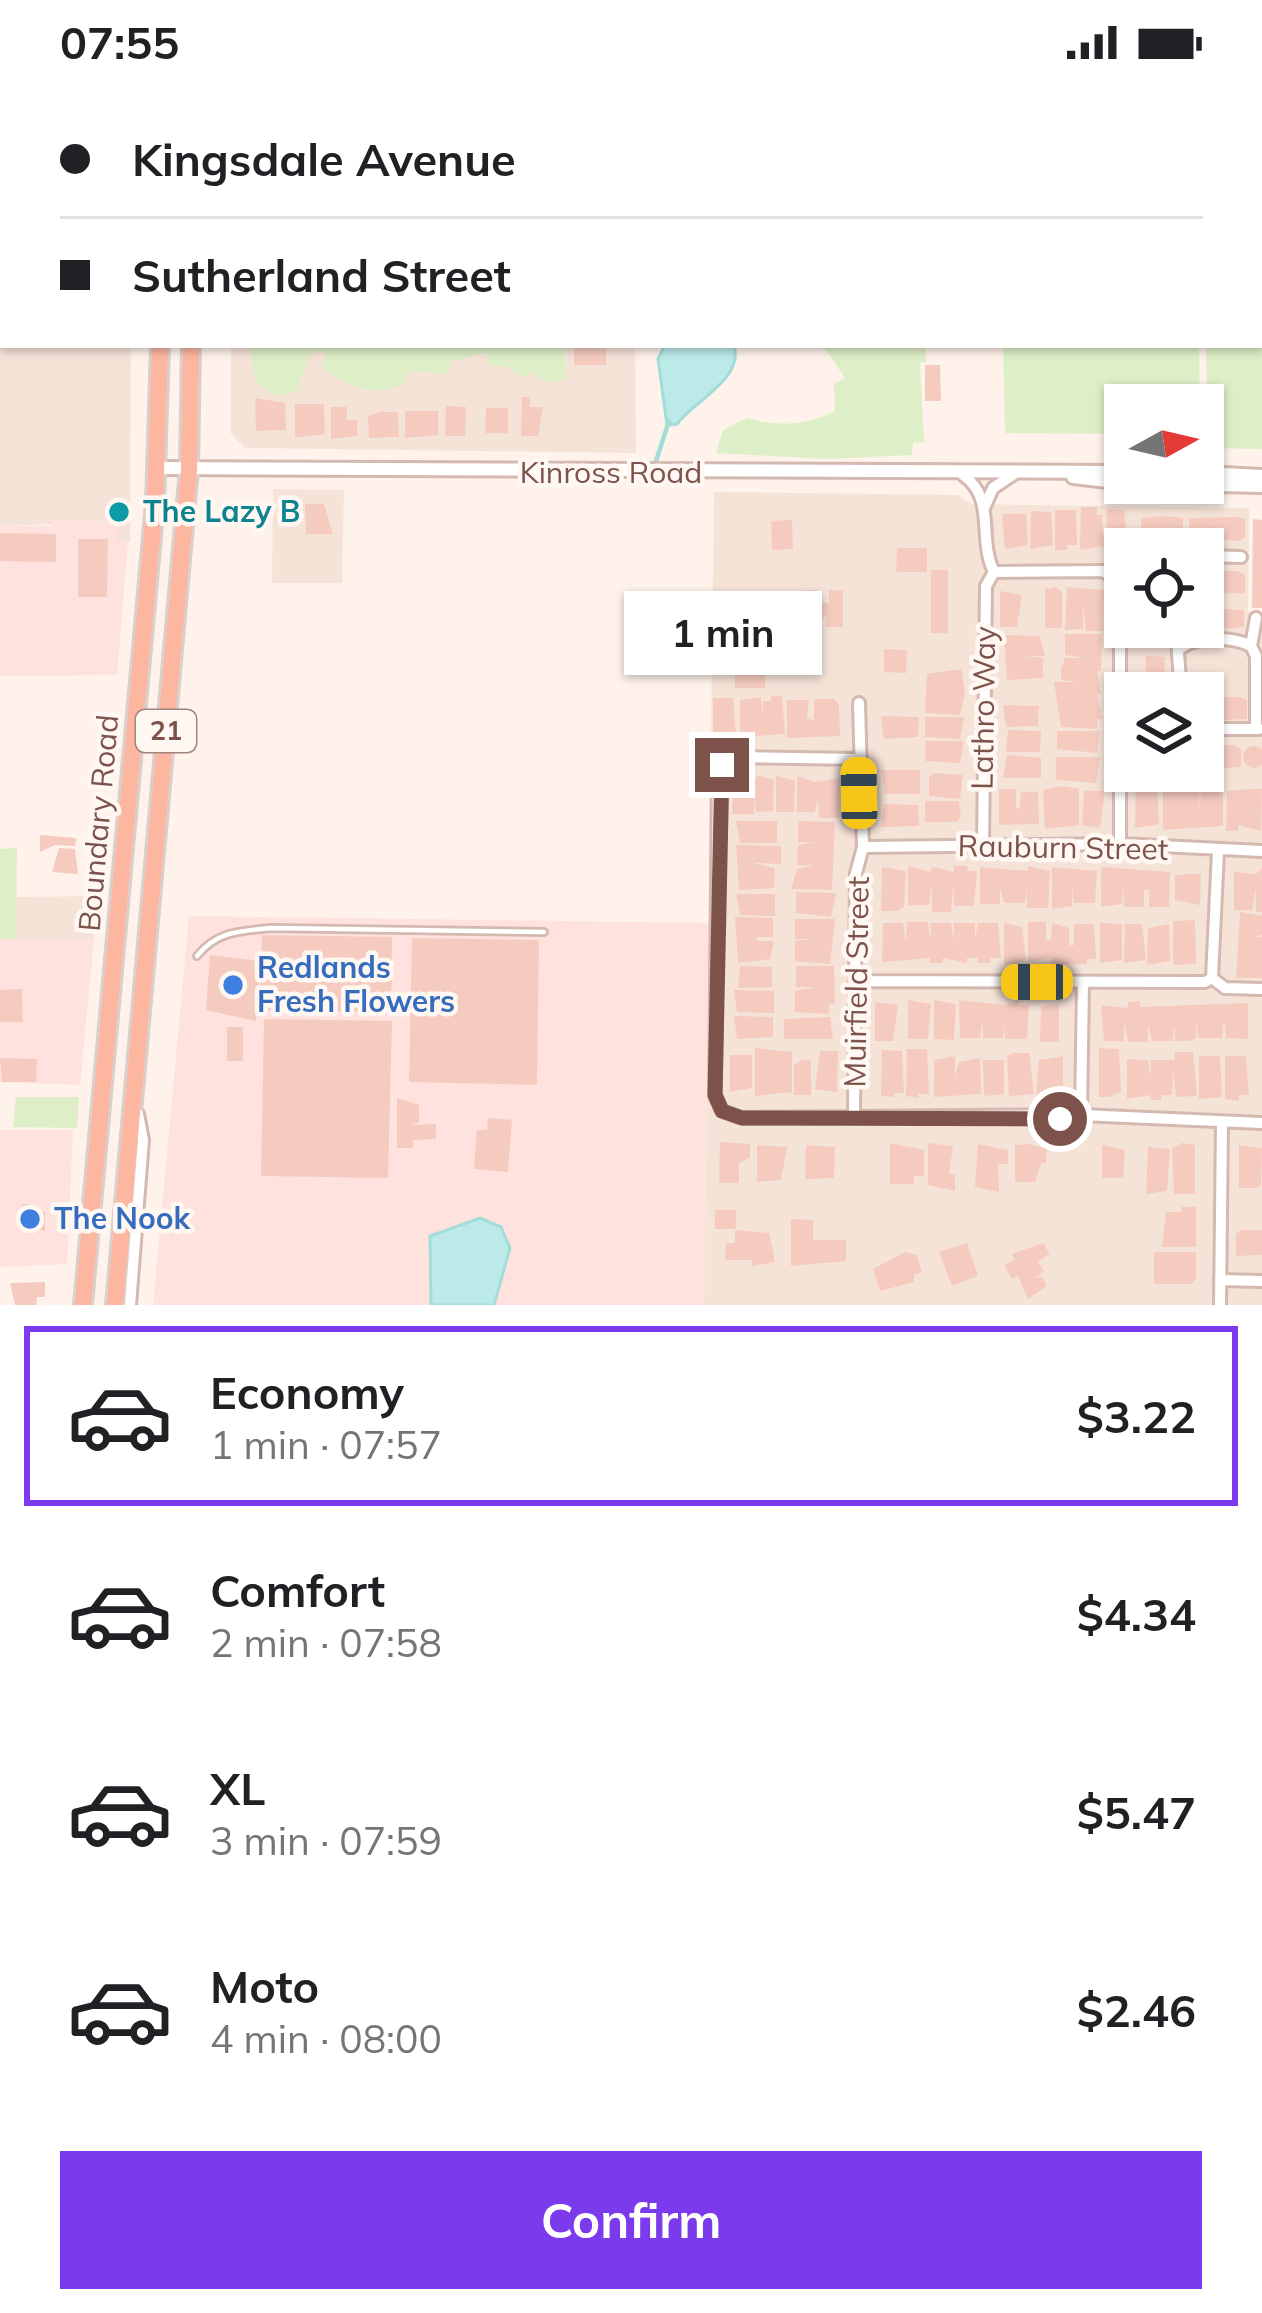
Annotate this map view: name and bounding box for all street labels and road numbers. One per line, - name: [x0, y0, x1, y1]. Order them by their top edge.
- street label: Kinross Road: [520, 453, 702, 491]
- street label: Lathro Way: [963, 626, 1003, 790]
- road number: 21: [136, 710, 196, 752]
- street label: Boundary Road: [70, 713, 126, 933]
- street label: Rauburn Street: [957, 826, 1169, 868]
- street label: Muirfield Street: [835, 876, 877, 1088]

